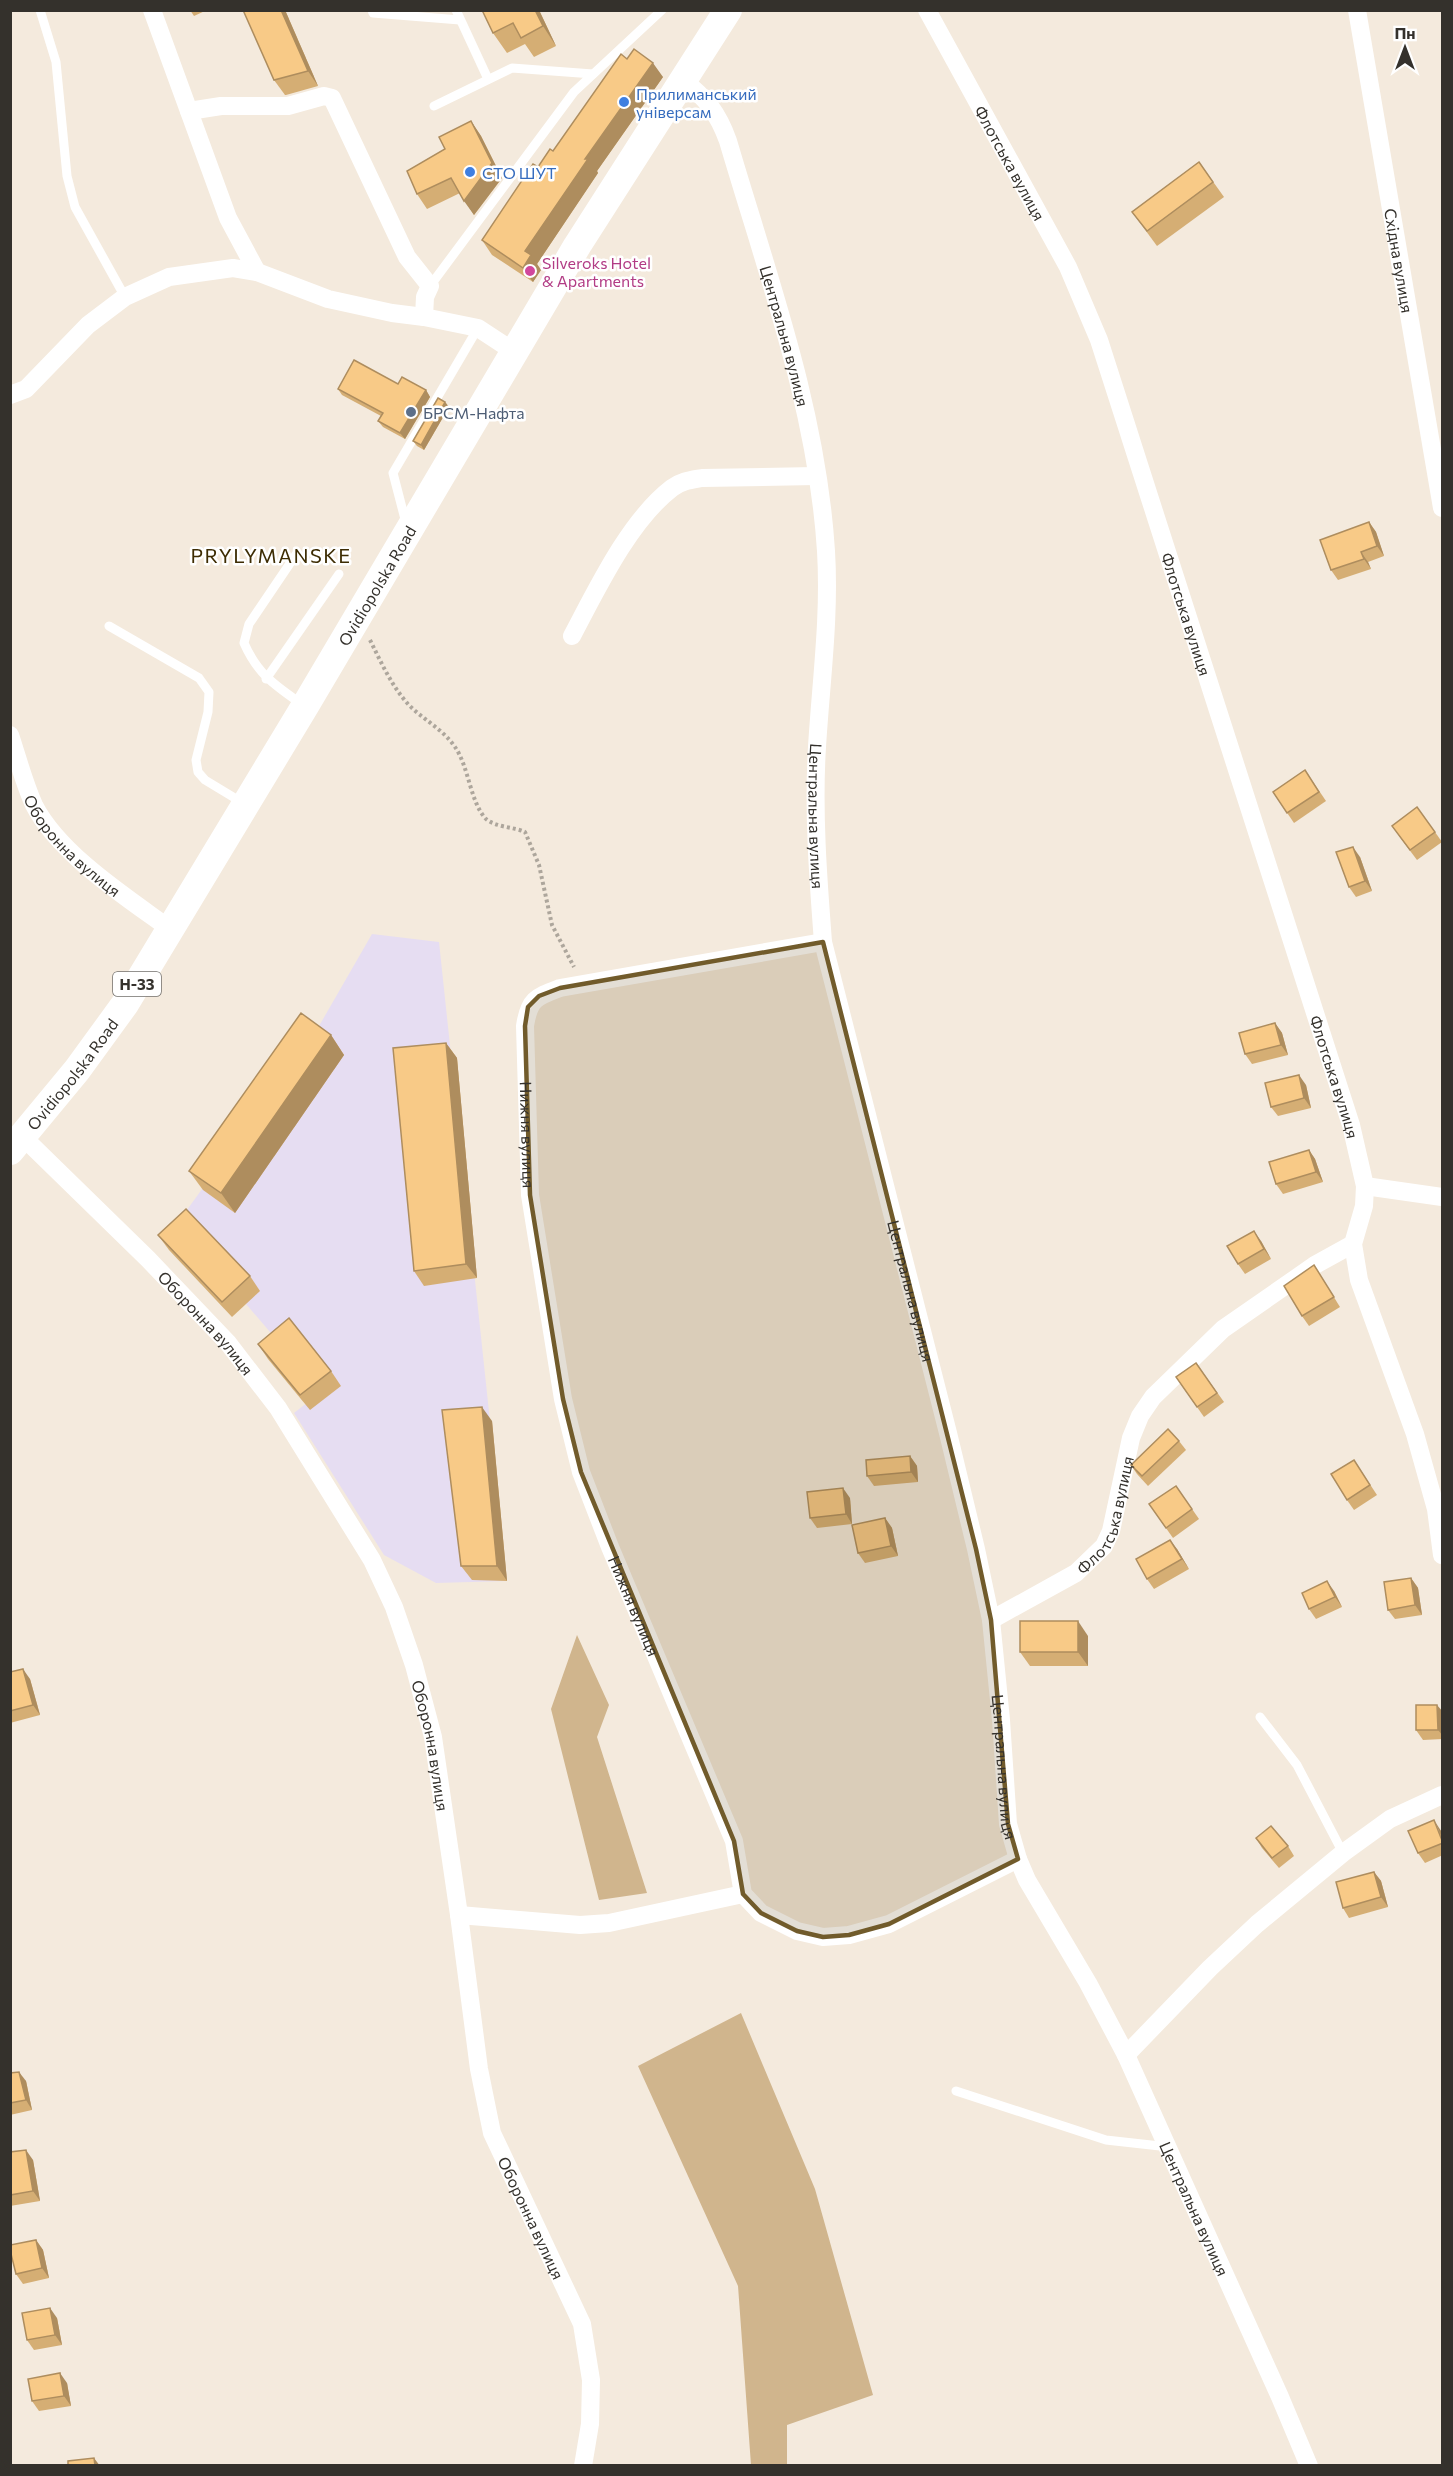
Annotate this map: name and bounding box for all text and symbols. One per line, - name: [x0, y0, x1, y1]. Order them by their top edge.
- north arrow: [1375, 18, 1435, 78]
- text: Пн: [1394, 23, 1416, 42]
- place label: Прилиманський універсам: [636, 84, 757, 121]
- marker: Прилиманський універсам: [617, 95, 631, 109]
- street label: Флотська вулиця: [972, 102, 1050, 223]
- place label: СТО ШУТ: [482, 163, 557, 182]
- marker: СТО ШУТ: [463, 165, 477, 179]
- street label: Східна вулиця: [1381, 207, 1418, 314]
- place label: Silveroks Hotel & Apartments: [542, 253, 651, 290]
- street label: Центральна вулиця: [757, 263, 813, 408]
- marker: Silveroks Hotel & Apartments: [523, 264, 537, 278]
- place label: БРСМ-Нафта: [423, 403, 525, 422]
- marker: БРСМ-Нафта: [404, 405, 418, 419]
- street label: Ovidiopolska Road: [333, 522, 419, 649]
- district label: PRYLYMANSKE: [190, 543, 352, 567]
- street label: Флотська вулиця: [1158, 550, 1216, 678]
- street label: Центральна вулиця: [806, 743, 829, 889]
- street label: Оборонна вулиця: [21, 791, 125, 900]
- road number: Н-33: [113, 972, 161, 996]
- street label: Флотська вулиця: [1307, 1013, 1363, 1140]
- street label: Ovidiopolska Road: [22, 1014, 121, 1133]
- street label: Нижня вулиця: [517, 1081, 539, 1189]
- street label: Центральна вулиця: [885, 1218, 939, 1363]
- street label: Оборонна вулиця: [155, 1267, 258, 1378]
- street label: Флотська вулиця: [1072, 1454, 1136, 1577]
- street label: Нижня вулиця: [605, 1553, 664, 1659]
- street label: Оборонна вулиця: [409, 1678, 453, 1812]
- street label: Центральна вулиця: [989, 1693, 1021, 1841]
- street label: Центральна вулиця: [1157, 2138, 1234, 2278]
- street label: Оборонна вулиця: [495, 2153, 569, 2282]

